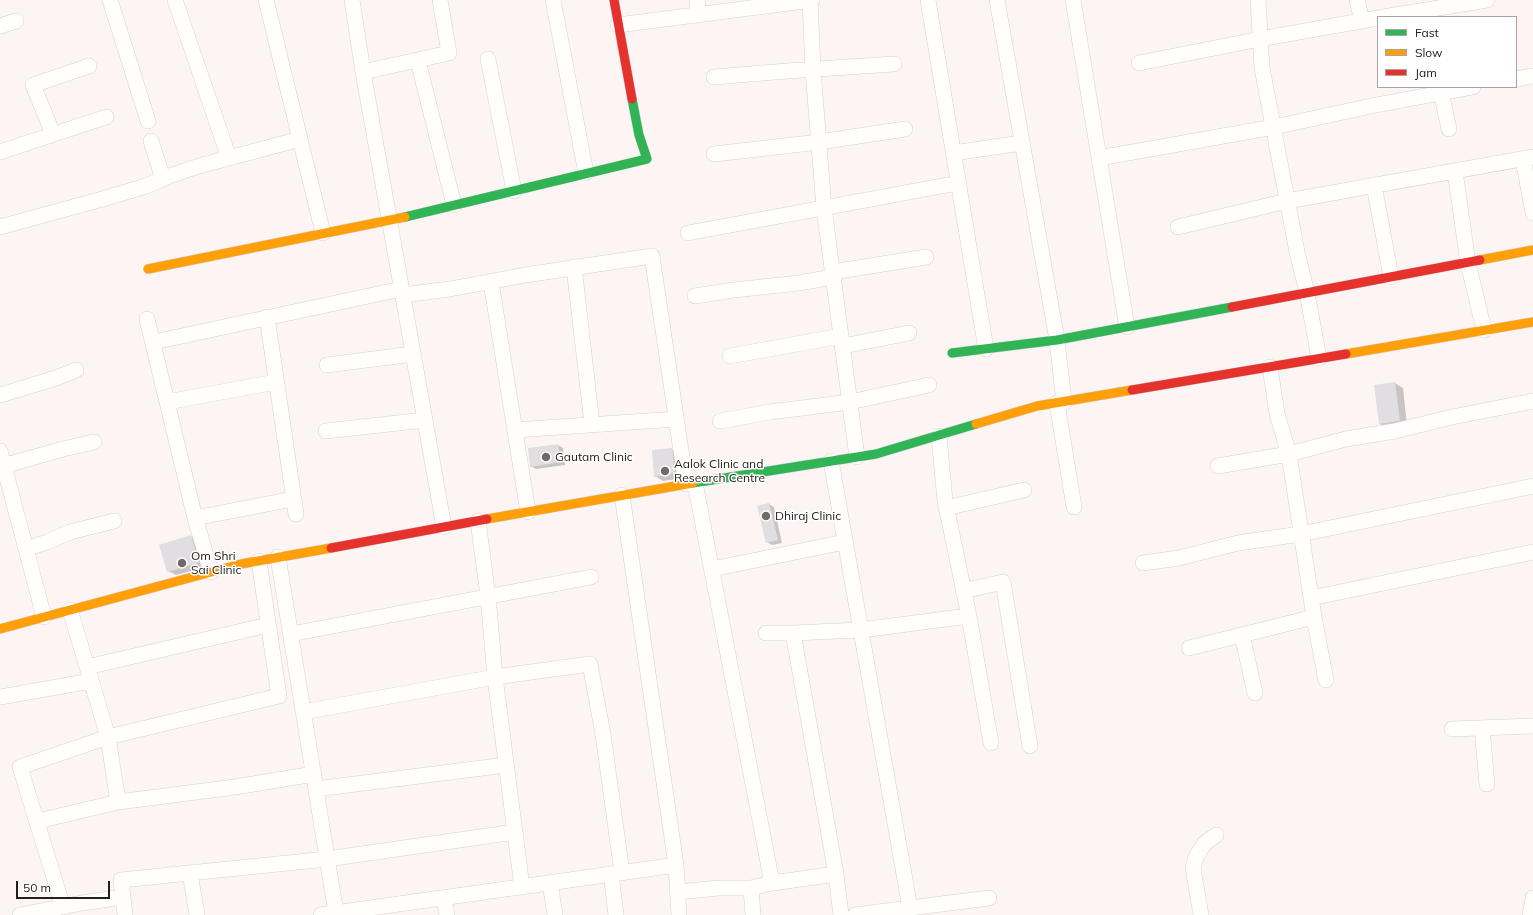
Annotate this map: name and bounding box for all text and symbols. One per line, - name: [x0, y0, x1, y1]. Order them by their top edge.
- legend: [1377, 16, 1517, 88]
- text: Fast: [1415, 25, 1439, 40]
- text: Slow: [1415, 45, 1443, 60]
- text: Jam: [1415, 65, 1437, 80]
- place label: Gautam Clinic: [555, 450, 633, 464]
- marker: Gautam Clinic: [540, 451, 552, 463]
- place label: Aalok Clinic and Research Centre: [674, 457, 765, 485]
- marker: Aalok Clinic and Research Centre: [659, 465, 671, 477]
- place label: Dhiraj Clinic: [775, 509, 841, 523]
- marker: Dhiraj Clinic: [760, 510, 772, 522]
- place label: Om Shri Sai Clinic: [191, 549, 241, 577]
- marker: Om Shri Sai Clinic: [176, 557, 188, 569]
- scale bar: [18, 873, 112, 899]
- text: 50 m: [23, 880, 51, 895]

